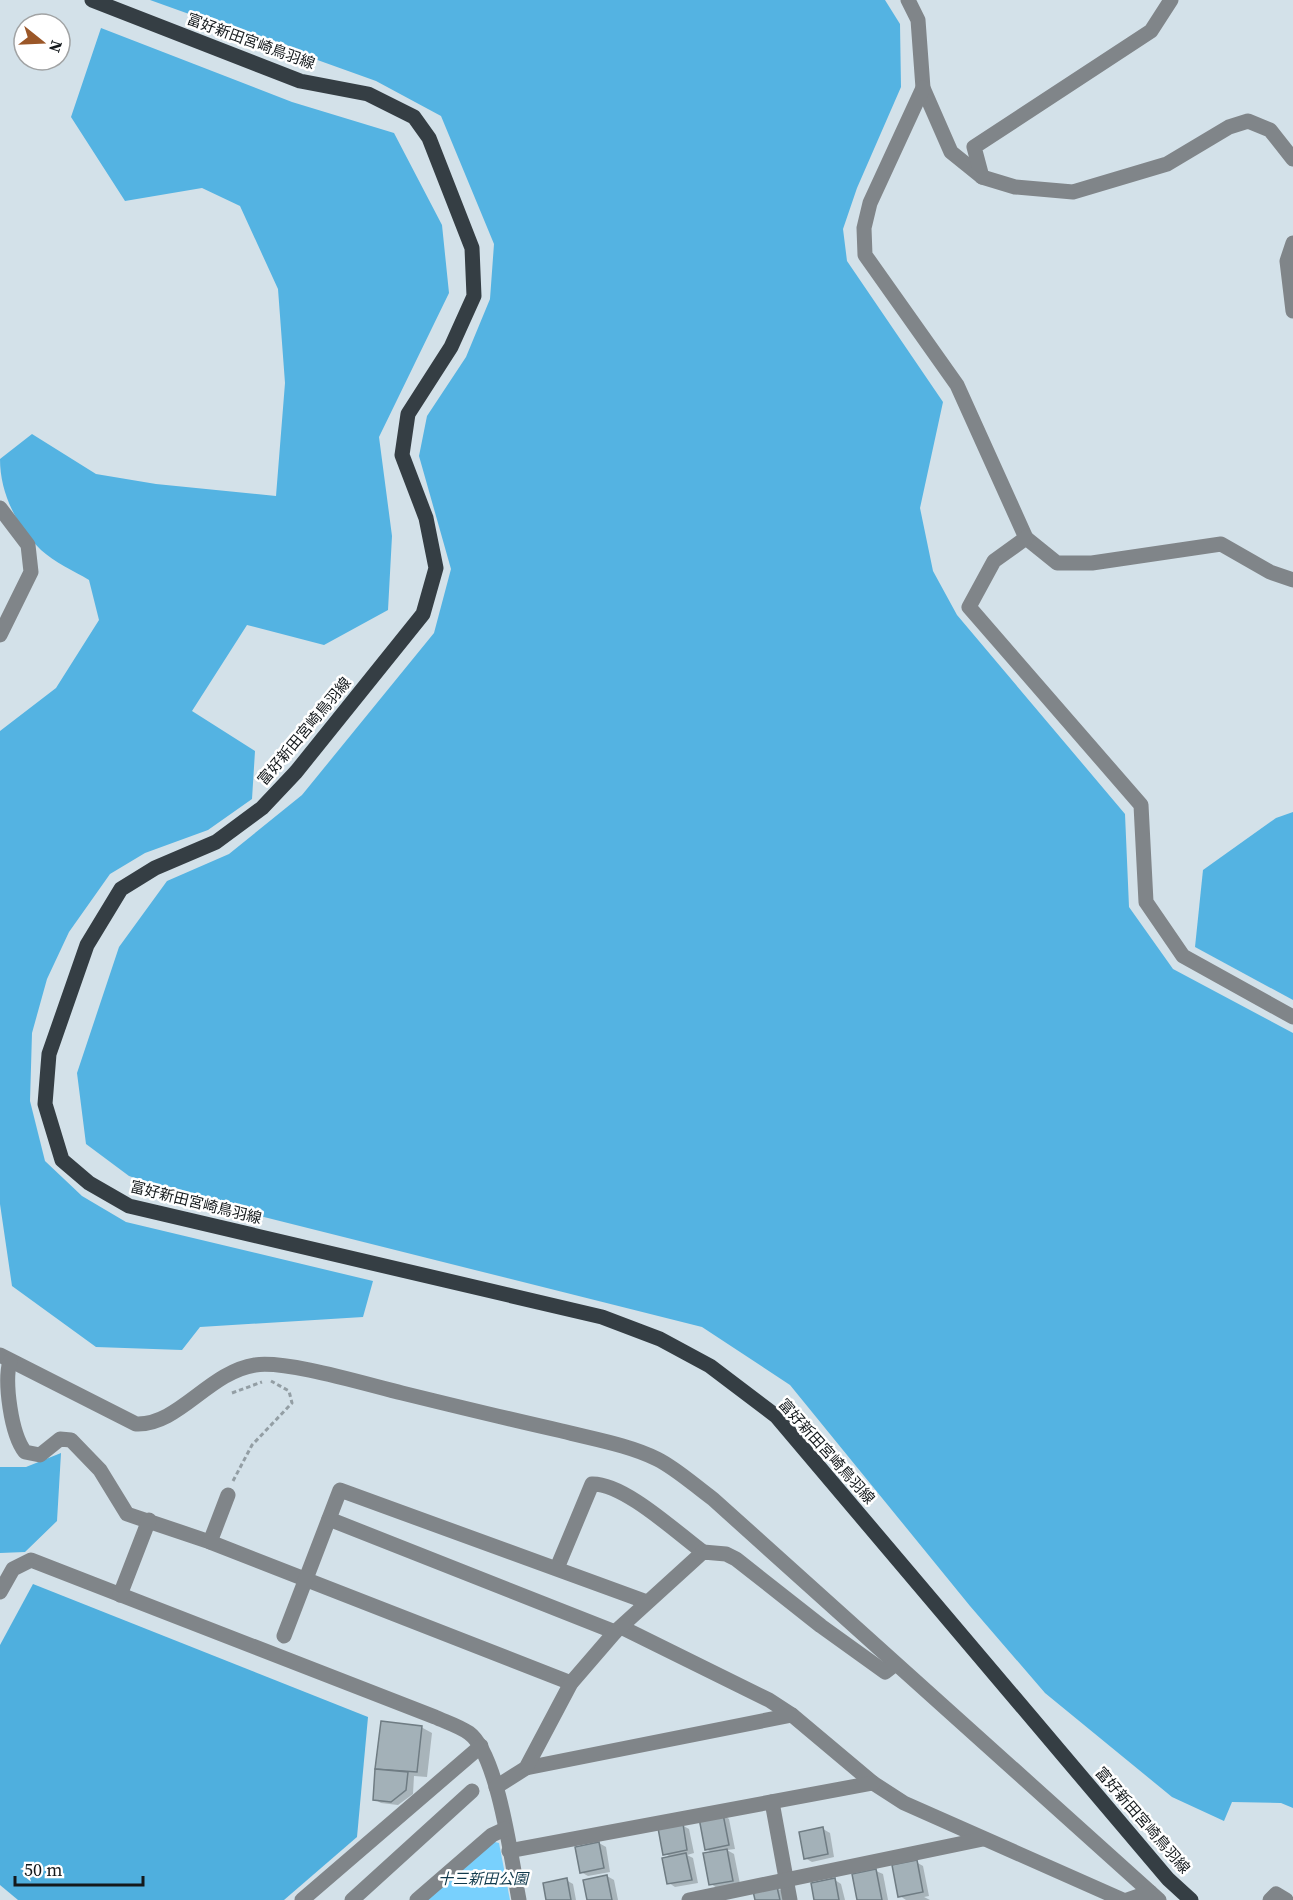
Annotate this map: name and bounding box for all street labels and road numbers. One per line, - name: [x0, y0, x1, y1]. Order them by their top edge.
- street label: 富好新田宮崎鳥羽線: [184, 8, 318, 74]
- street label: 富好新田宮崎鳥羽線: [253, 673, 355, 789]
- street label: 富好新田宮崎鳥羽線: [128, 1175, 264, 1229]
- street label: 富好新田宮崎鳥羽線: [774, 1394, 880, 1508]
- street label: 富好新田宮崎鳥羽線: [1091, 1762, 1195, 1878]

